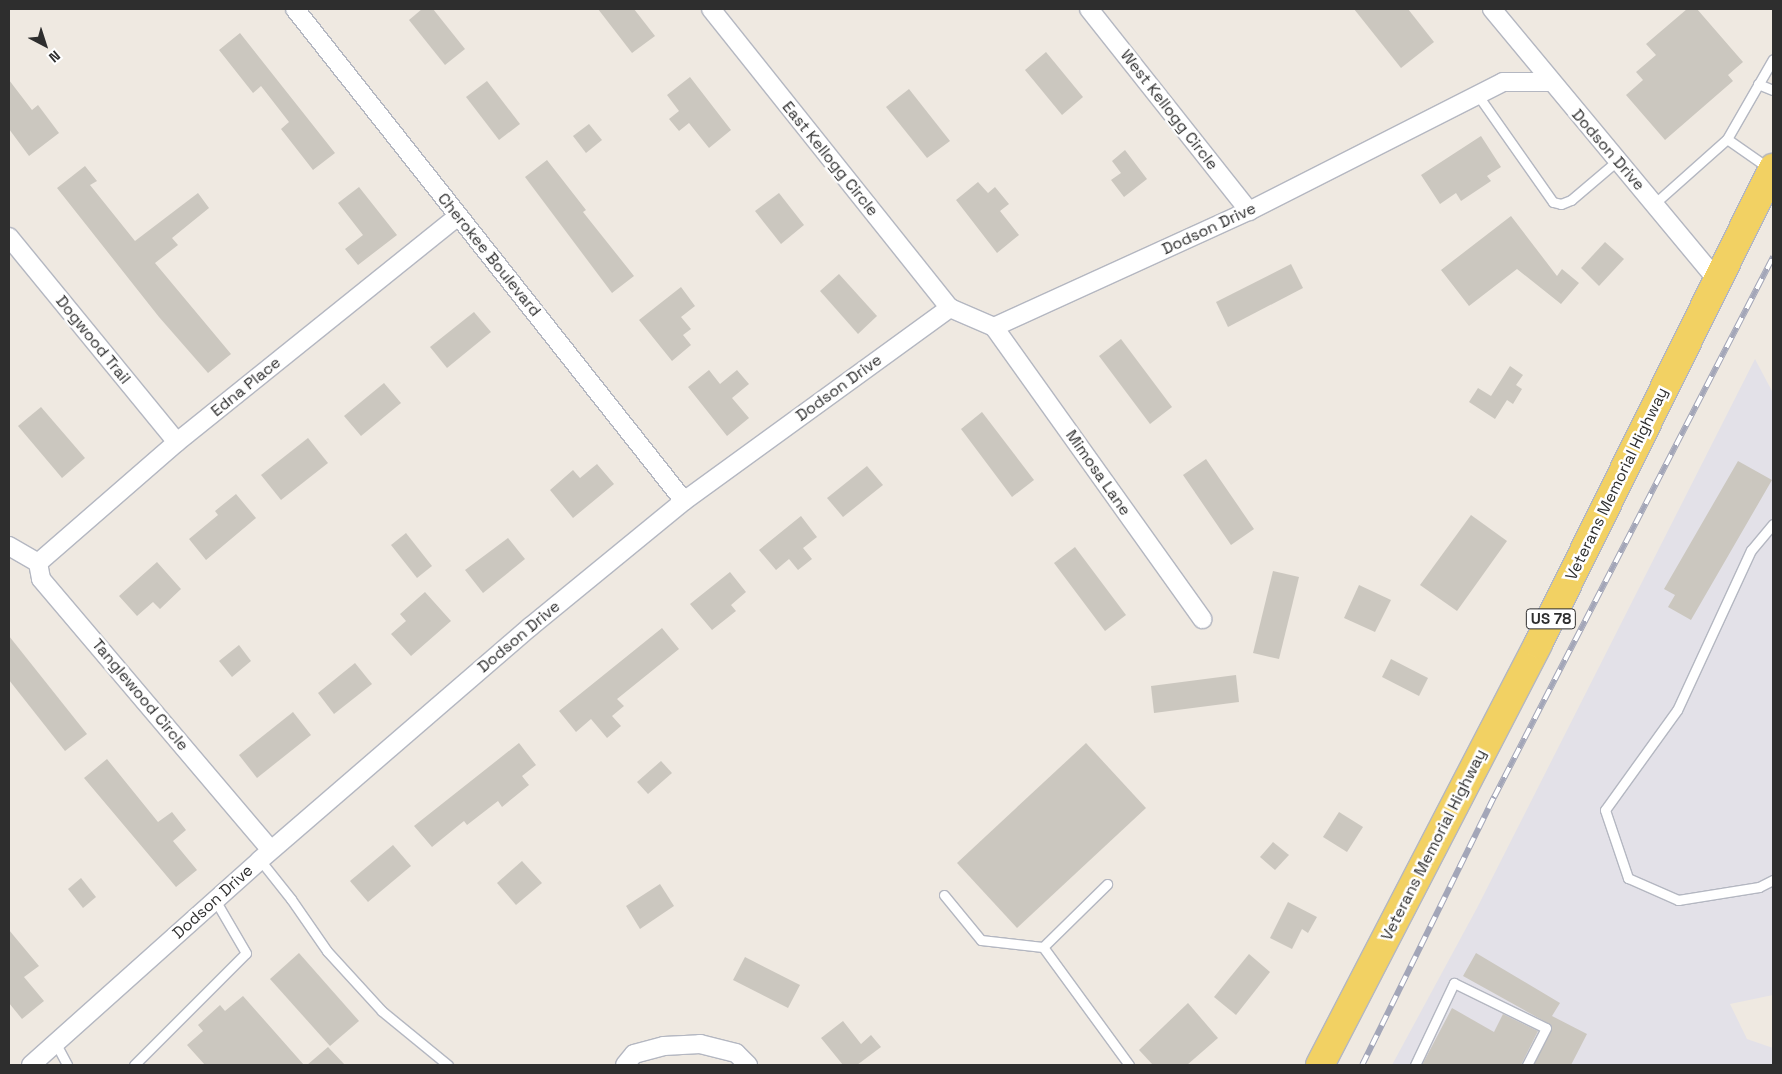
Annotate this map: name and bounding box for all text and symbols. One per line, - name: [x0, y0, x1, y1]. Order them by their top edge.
- north arrow: [20, 20, 70, 70]
- street label: West Kellogg Circle: [1116, 46, 1222, 174]
- text: N: [45, 47, 64, 66]
- street label: East Kellogg Circle: [778, 98, 882, 220]
- street label: Dodson Drive: [1568, 105, 1648, 195]
- street label: Cherokee Boulevard: [433, 189, 545, 321]
- street label: Dodson Drive: [1159, 199, 1259, 259]
- street label: Dogwood Trail: [51, 292, 135, 388]
- street label: Dodson Drive: [792, 350, 886, 426]
- street label: Edna Place: [207, 353, 285, 421]
- street label: Veterans Memorial Highway: [1562, 384, 1672, 584]
- street label: Mimosa Lane: [1061, 426, 1135, 520]
- street label: Dodson Drive: [474, 597, 564, 677]
- road number: US 78: [1525, 606, 1577, 632]
- street label: Tanglewood Circle: [88, 635, 192, 755]
- street label: Veterans Memorial Highway: [1377, 746, 1491, 944]
- street label: Dodson Drive: [169, 861, 257, 943]

